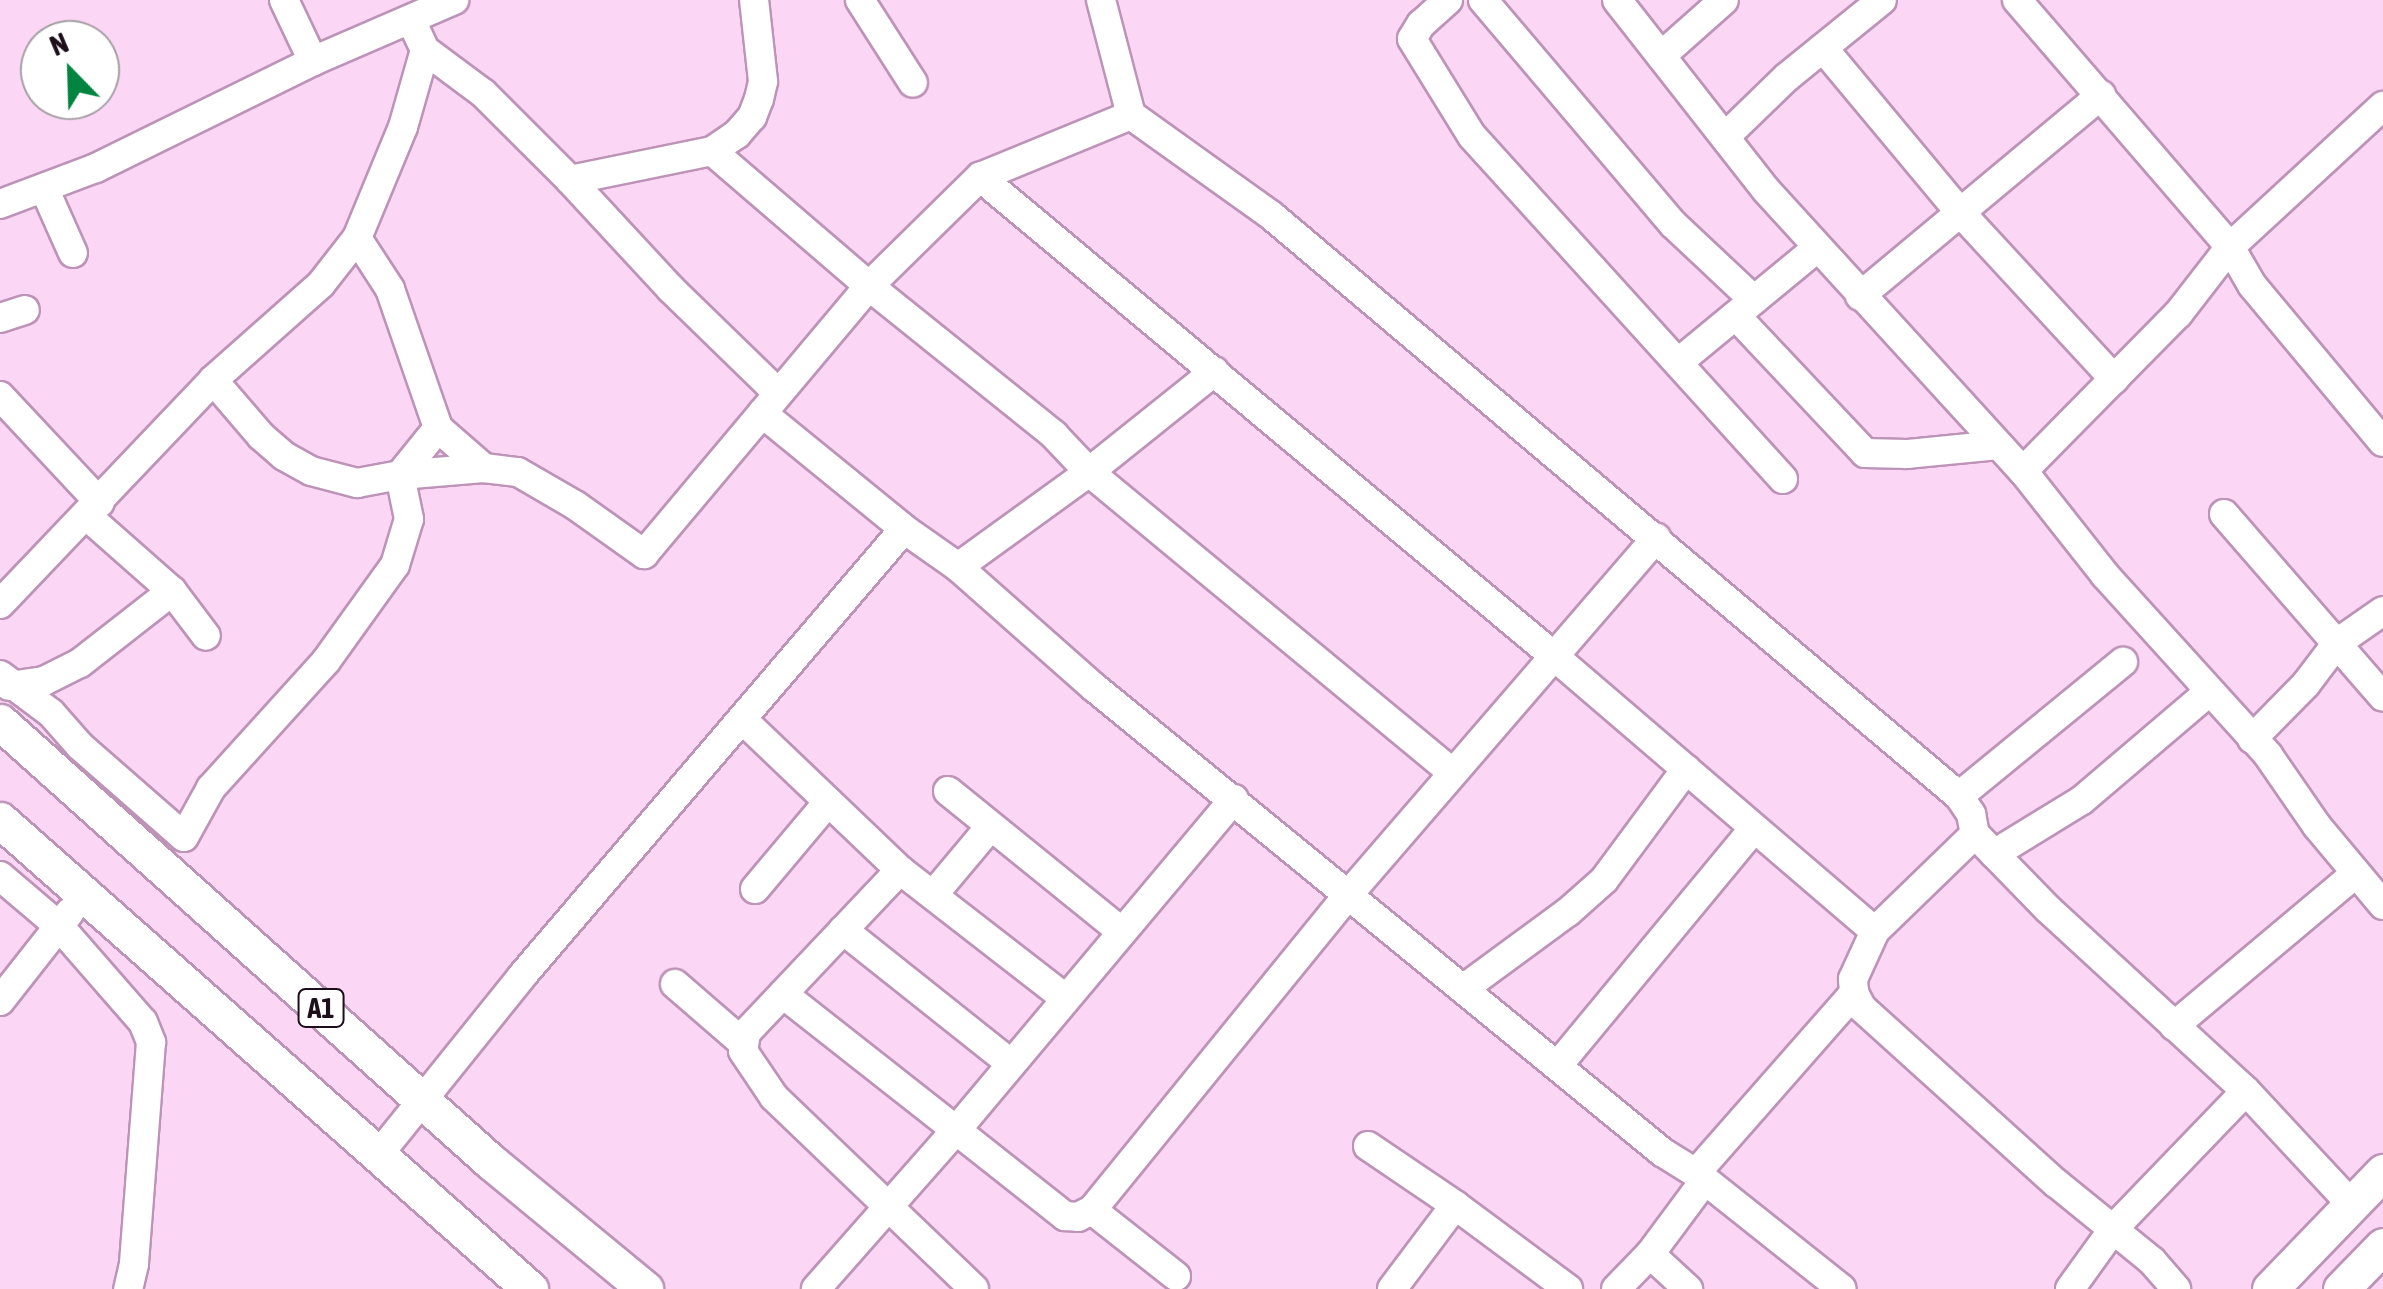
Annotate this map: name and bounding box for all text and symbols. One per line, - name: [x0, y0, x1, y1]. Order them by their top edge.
- north arrow: [20, 20, 120, 120]
- text: N: [45, 26, 73, 62]
- road number: A1: [296, 985, 346, 1031]

